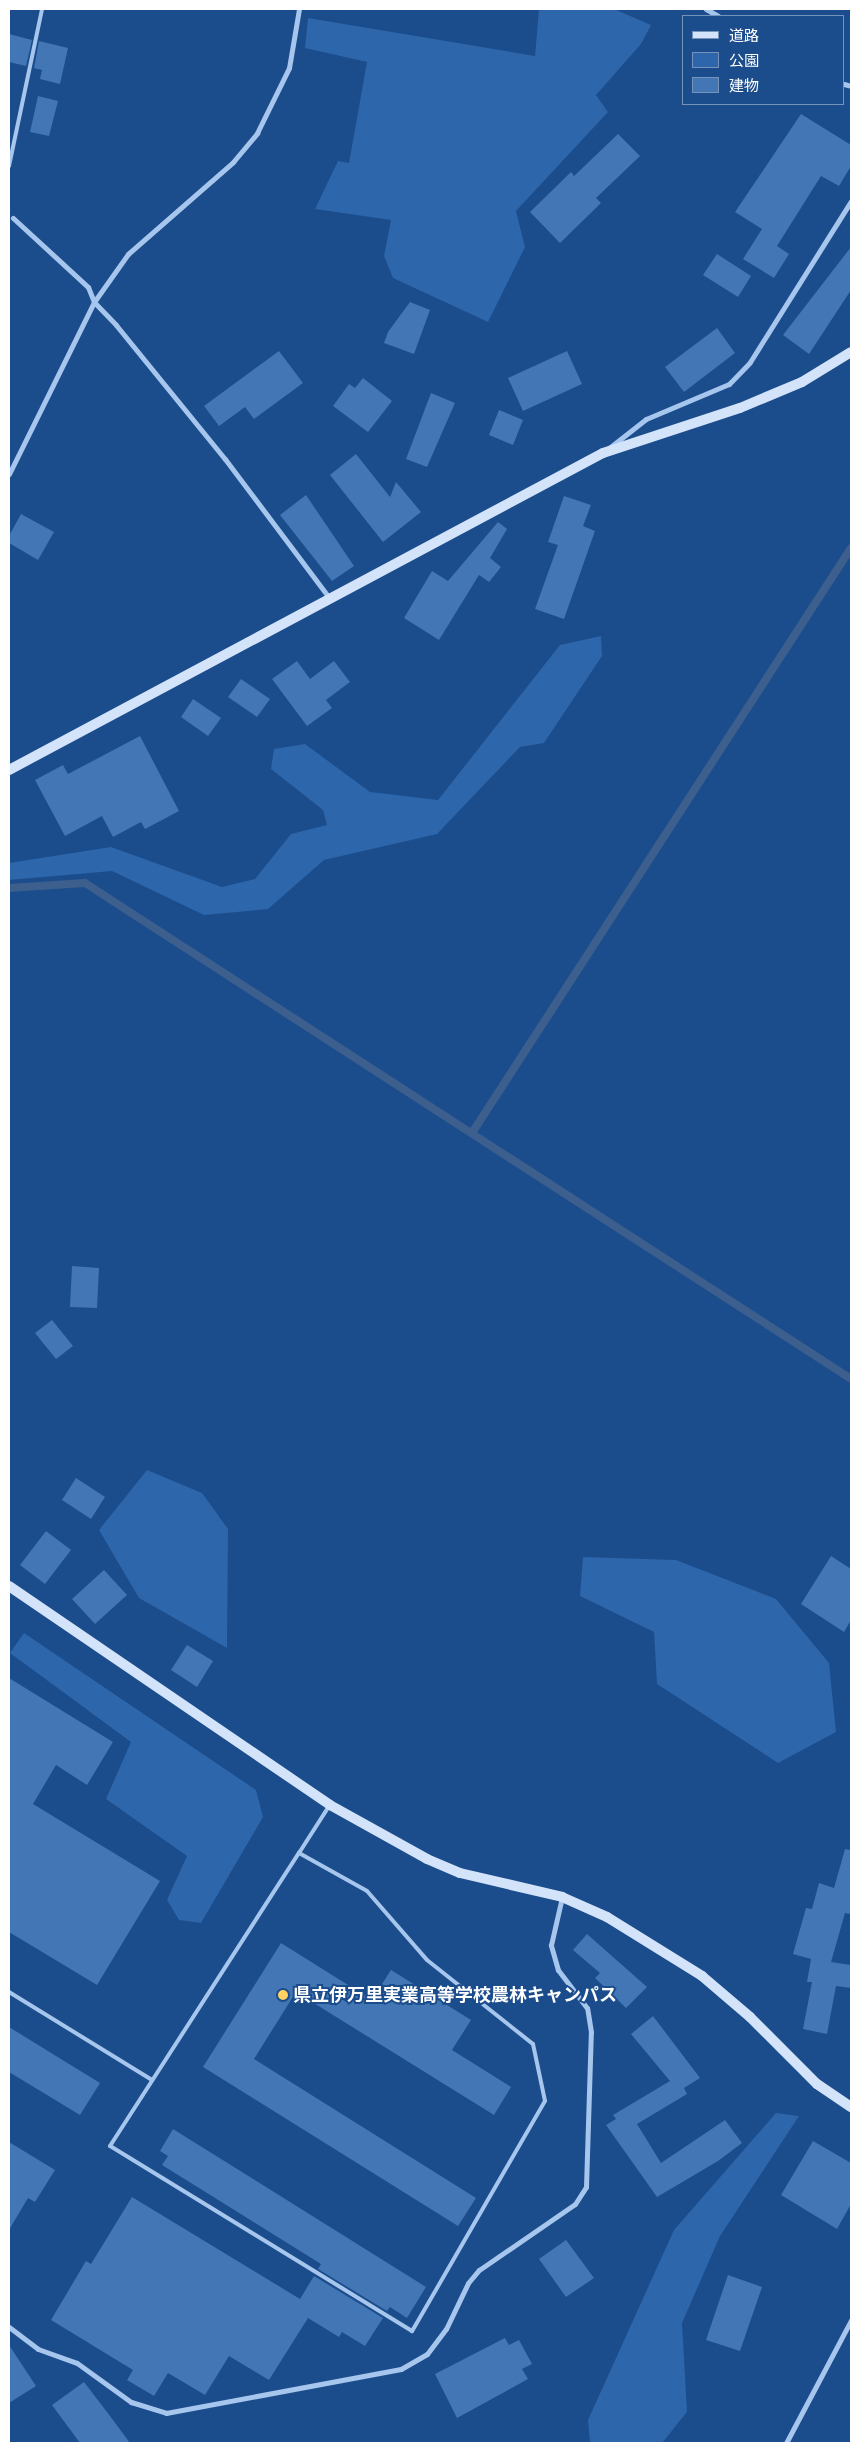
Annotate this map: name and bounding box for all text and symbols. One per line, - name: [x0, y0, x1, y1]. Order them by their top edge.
- legend: [682, 15, 845, 105]
- text: 道路: [729, 27, 759, 45]
- text: 公園: [729, 52, 759, 70]
- text: 建物: [729, 77, 759, 95]
- place label: 県立伊万里実業高等学校農林キャンパス: [293, 1984, 617, 2006]
- marker: 県立伊万里実業高等学校農林キャンパス: [277, 1989, 289, 2001]

